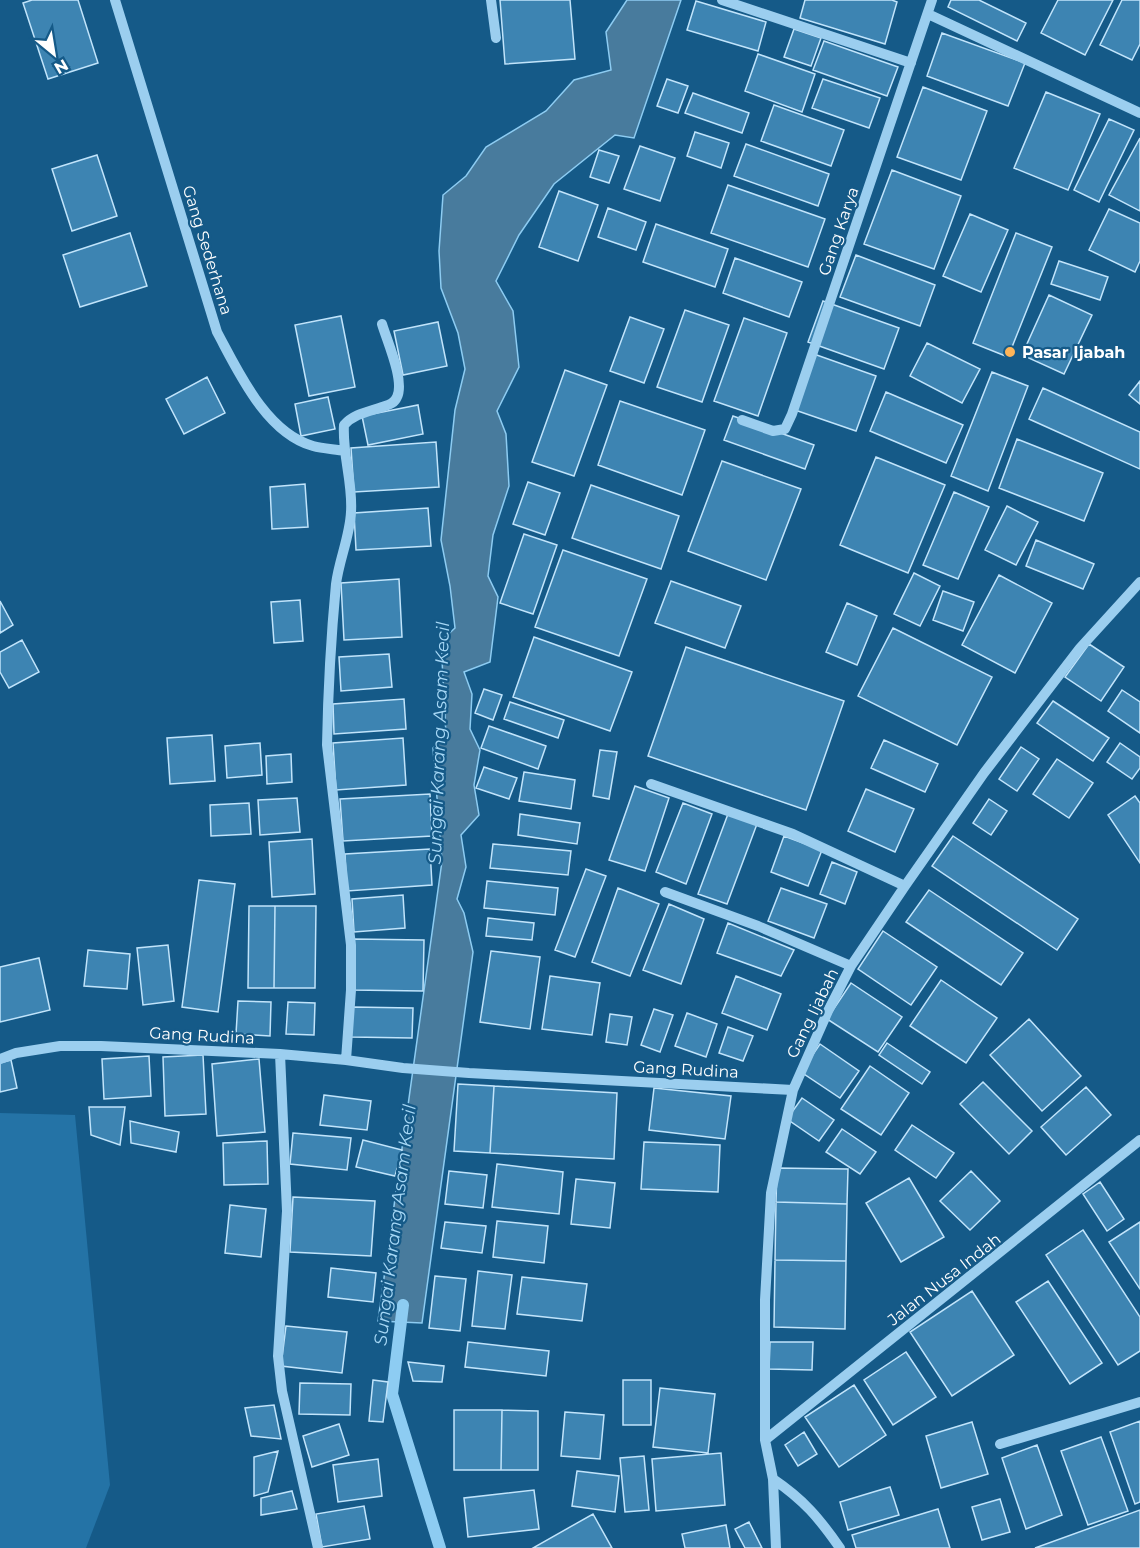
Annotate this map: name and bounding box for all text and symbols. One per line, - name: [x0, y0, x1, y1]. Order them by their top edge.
- north arrow: [24, 24, 84, 84]
- text: N: [51, 55, 72, 78]
- street label: Gang Sederhana: [179, 183, 236, 317]
- street label: Gang Karya: [814, 184, 863, 278]
- place label: Pasar Ijabah: [1022, 343, 1125, 362]
- marker: Pasar Ijabah: [1003, 345, 1017, 359]
- water label: Sungai Karang Asam Kecil: [424, 621, 454, 865]
- street label: Gang Ijabah: [782, 965, 842, 1061]
- street label: Gang Rudina: [149, 1023, 255, 1048]
- street label: Gang Rudina: [633, 1057, 739, 1082]
- water label: Sungai Karang Asam Kecil: [369, 1103, 421, 1347]
- street label: Jalan Nusa Indah: [883, 1229, 1005, 1330]

